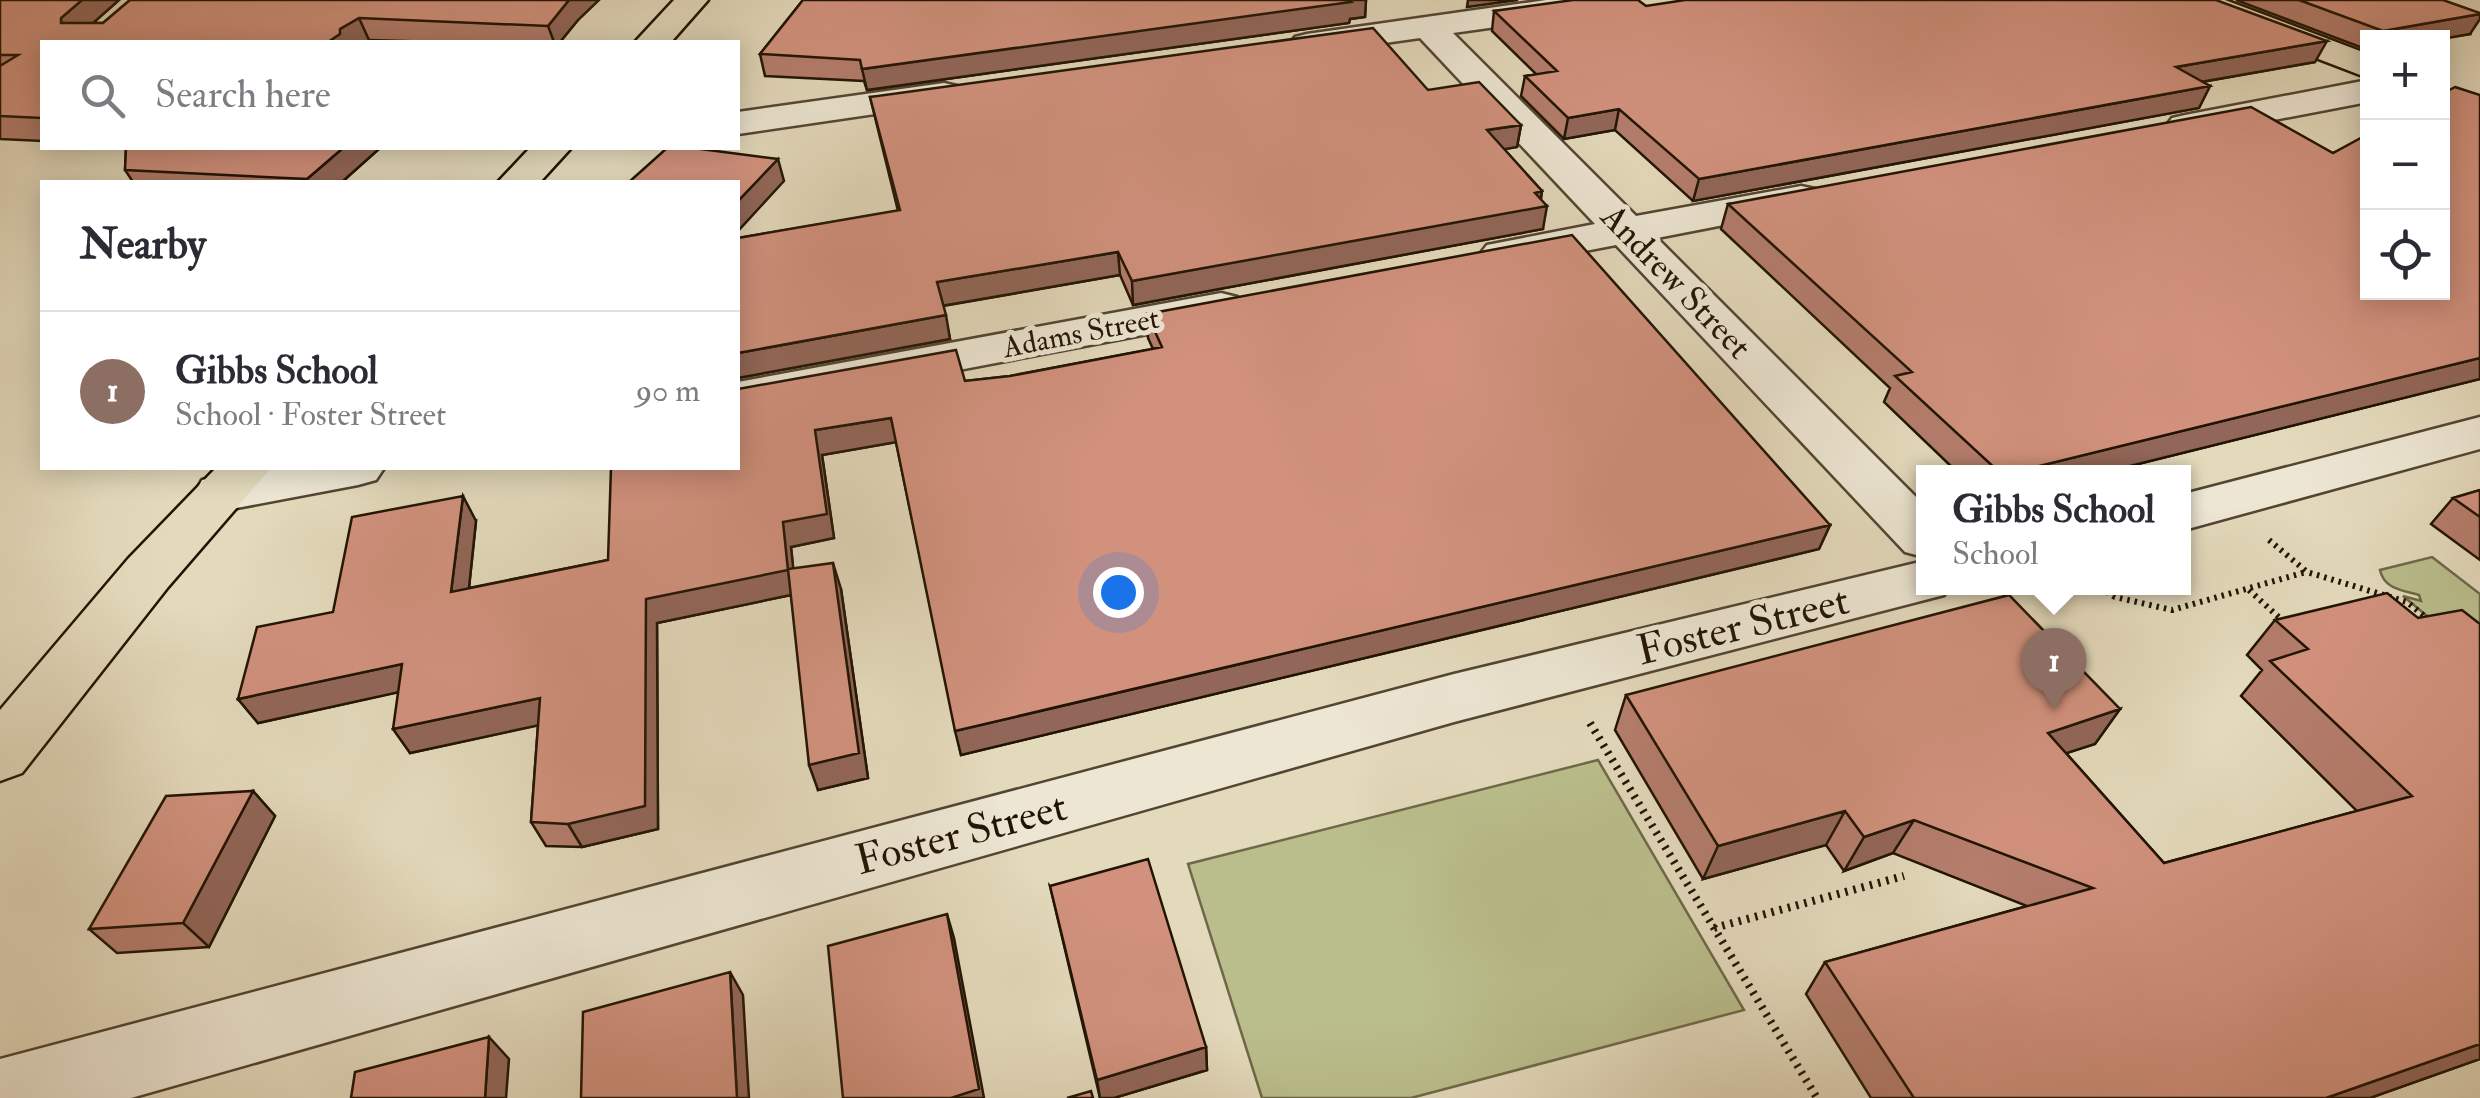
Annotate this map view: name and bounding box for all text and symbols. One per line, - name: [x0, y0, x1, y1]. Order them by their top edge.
- map controls: [2360, 30, 2450, 300]
- button: +: [2360, 30, 2450, 120]
- search box: [40, 40, 740, 150]
- icon: search: [75, 68, 130, 123]
- text: Search here: [155, 71, 331, 119]
- button: −: [2360, 120, 2450, 210]
- street label: Andrew Street: [1591, 195, 1761, 369]
- button: locate: [2360, 210, 2450, 300]
- text: Nearby: [80, 219, 206, 271]
- street label: Adams Street: [999, 300, 1163, 366]
- text: Gibbs School: [175, 347, 378, 395]
- text: 1: [107, 371, 118, 411]
- text: 90 m: [636, 371, 700, 411]
- text: School · Foster Street: [175, 395, 446, 435]
- popup: [1916, 465, 2191, 595]
- text: Gibbs School: [1952, 486, 2155, 534]
- text: School: [1952, 534, 2038, 574]
- your location: [1093, 567, 1144, 618]
- street label: Foster Street: [1632, 575, 1854, 677]
- pin: 1: [2022, 628, 2086, 710]
- street label: Foster Street: [850, 781, 1072, 887]

